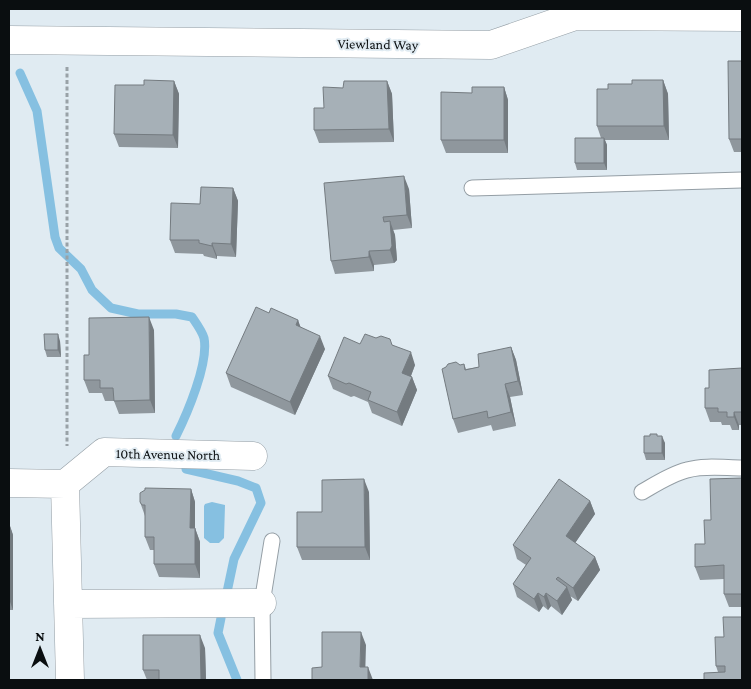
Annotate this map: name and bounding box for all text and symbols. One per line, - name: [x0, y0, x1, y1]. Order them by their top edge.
- street label: Viewland Way: [338, 35, 419, 53]
- street label: 10th Avenue North: [116, 445, 221, 463]
- north arrow: [15, 624, 65, 674]
- text: N: [35, 628, 45, 644]

